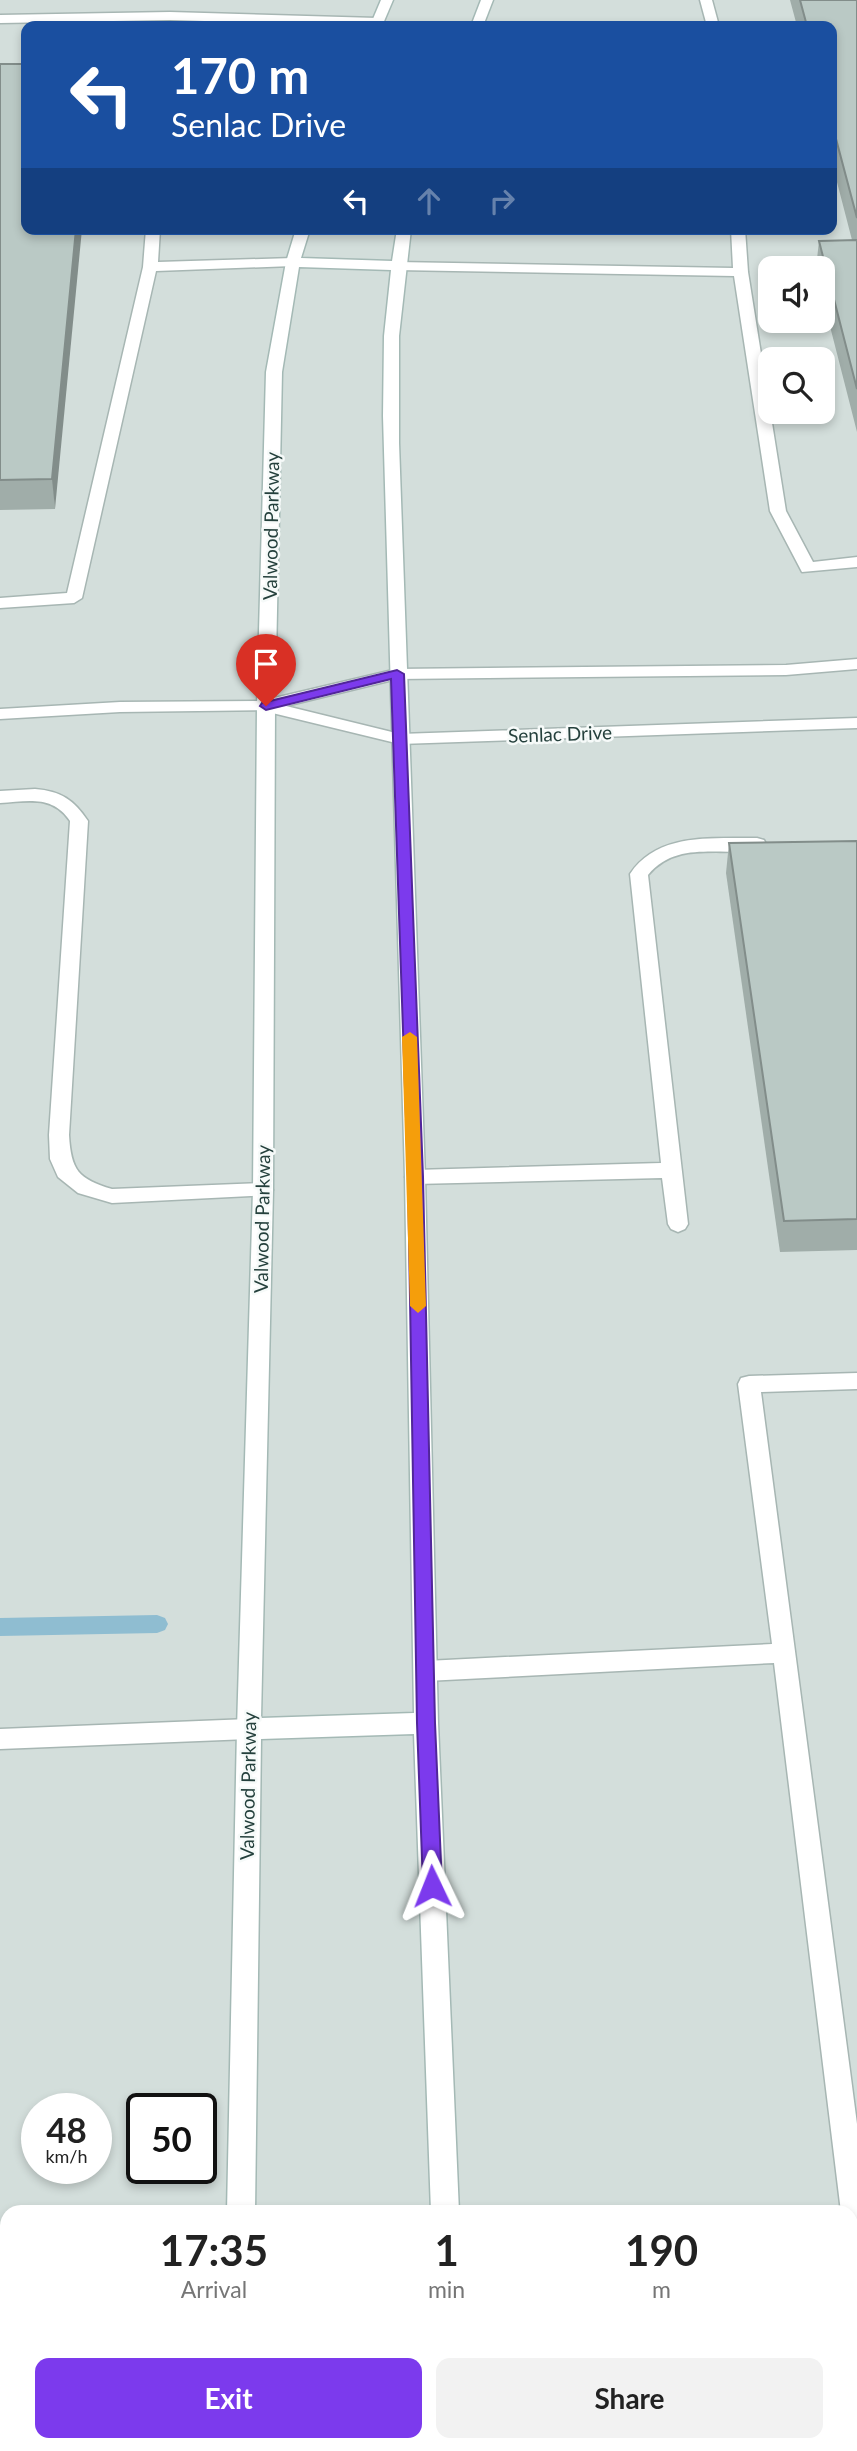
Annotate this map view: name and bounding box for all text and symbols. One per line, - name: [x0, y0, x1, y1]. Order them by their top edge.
- text: 170 m: [171, 46, 309, 104]
- icon: left: [56, 49, 147, 140]
- text: Senlac Drive: [171, 105, 346, 144]
- icon: left: [337, 182, 375, 220]
- icon: ahead: [410, 182, 448, 220]
- icon: right: [483, 182, 521, 220]
- map controls: [758, 256, 835, 424]
- button: sound: [758, 256, 835, 333]
- button: search: [758, 347, 835, 424]
- street label: Valwood Parkway: [258, 452, 283, 600]
- pin: [236, 634, 296, 706]
- icon: arrive: [247, 645, 285, 683]
- street label: Senlac Drive: [508, 720, 612, 747]
- street label: Valwood Parkway: [249, 1145, 274, 1293]
- street label: Valwood Parkway: [235, 1712, 260, 1860]
- position arrow: [395, 1849, 469, 1923]
- speed limit sign: 50: [126, 2093, 217, 2184]
- text: 48: [46, 2108, 87, 2150]
- text: km/h: [45, 2145, 88, 2167]
- text: 17:35: [160, 2225, 268, 2275]
- text: 1: [434, 2225, 459, 2275]
- text: 190: [625, 2225, 698, 2275]
- text: Arrival: [181, 2275, 247, 2303]
- text: min: [428, 2275, 465, 2303]
- text: m: [652, 2275, 671, 2303]
- button: Exit: [35, 2358, 422, 2438]
- button: Share: [436, 2358, 823, 2438]

